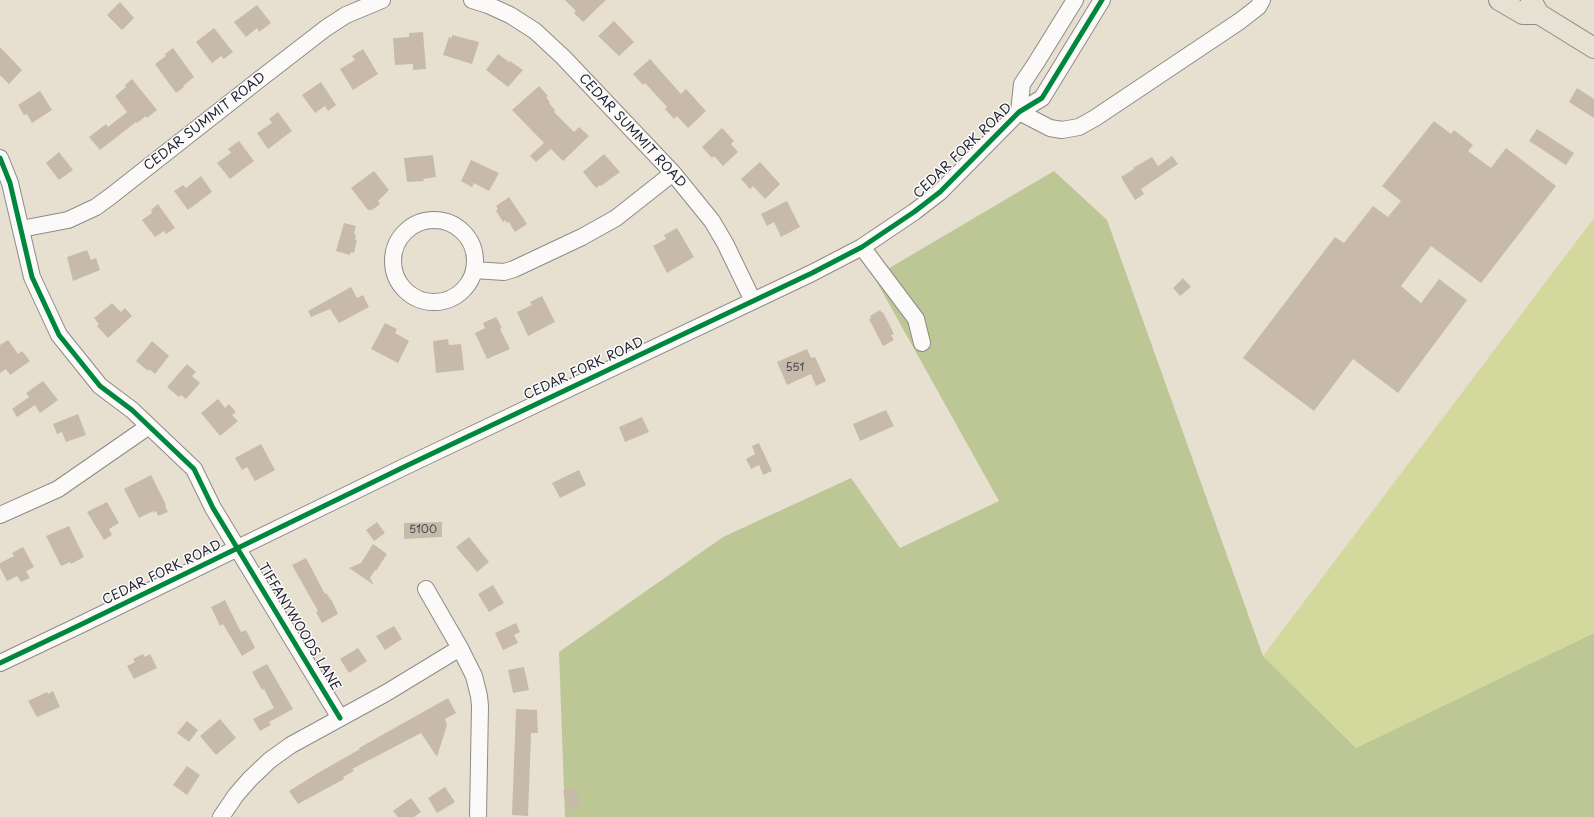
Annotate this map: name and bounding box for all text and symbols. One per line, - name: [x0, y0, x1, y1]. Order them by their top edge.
- street label: CEDAR SUMMIT ROAD: [141, 70, 269, 174]
- street label: CEDAR SUMMIT ROAD: [575, 71, 689, 191]
- street label: CEDAR FORK ROAD: [911, 100, 1015, 202]
- street label: CEDAR FORK ROAD: [522, 334, 646, 404]
- house number: 551: [786, 361, 804, 375]
- house number: 5100: [409, 523, 437, 537]
- street label: CEDAR FORK ROAD: [100, 537, 224, 609]
- street label: TIFFANYWOODS LANE: [255, 560, 343, 694]

